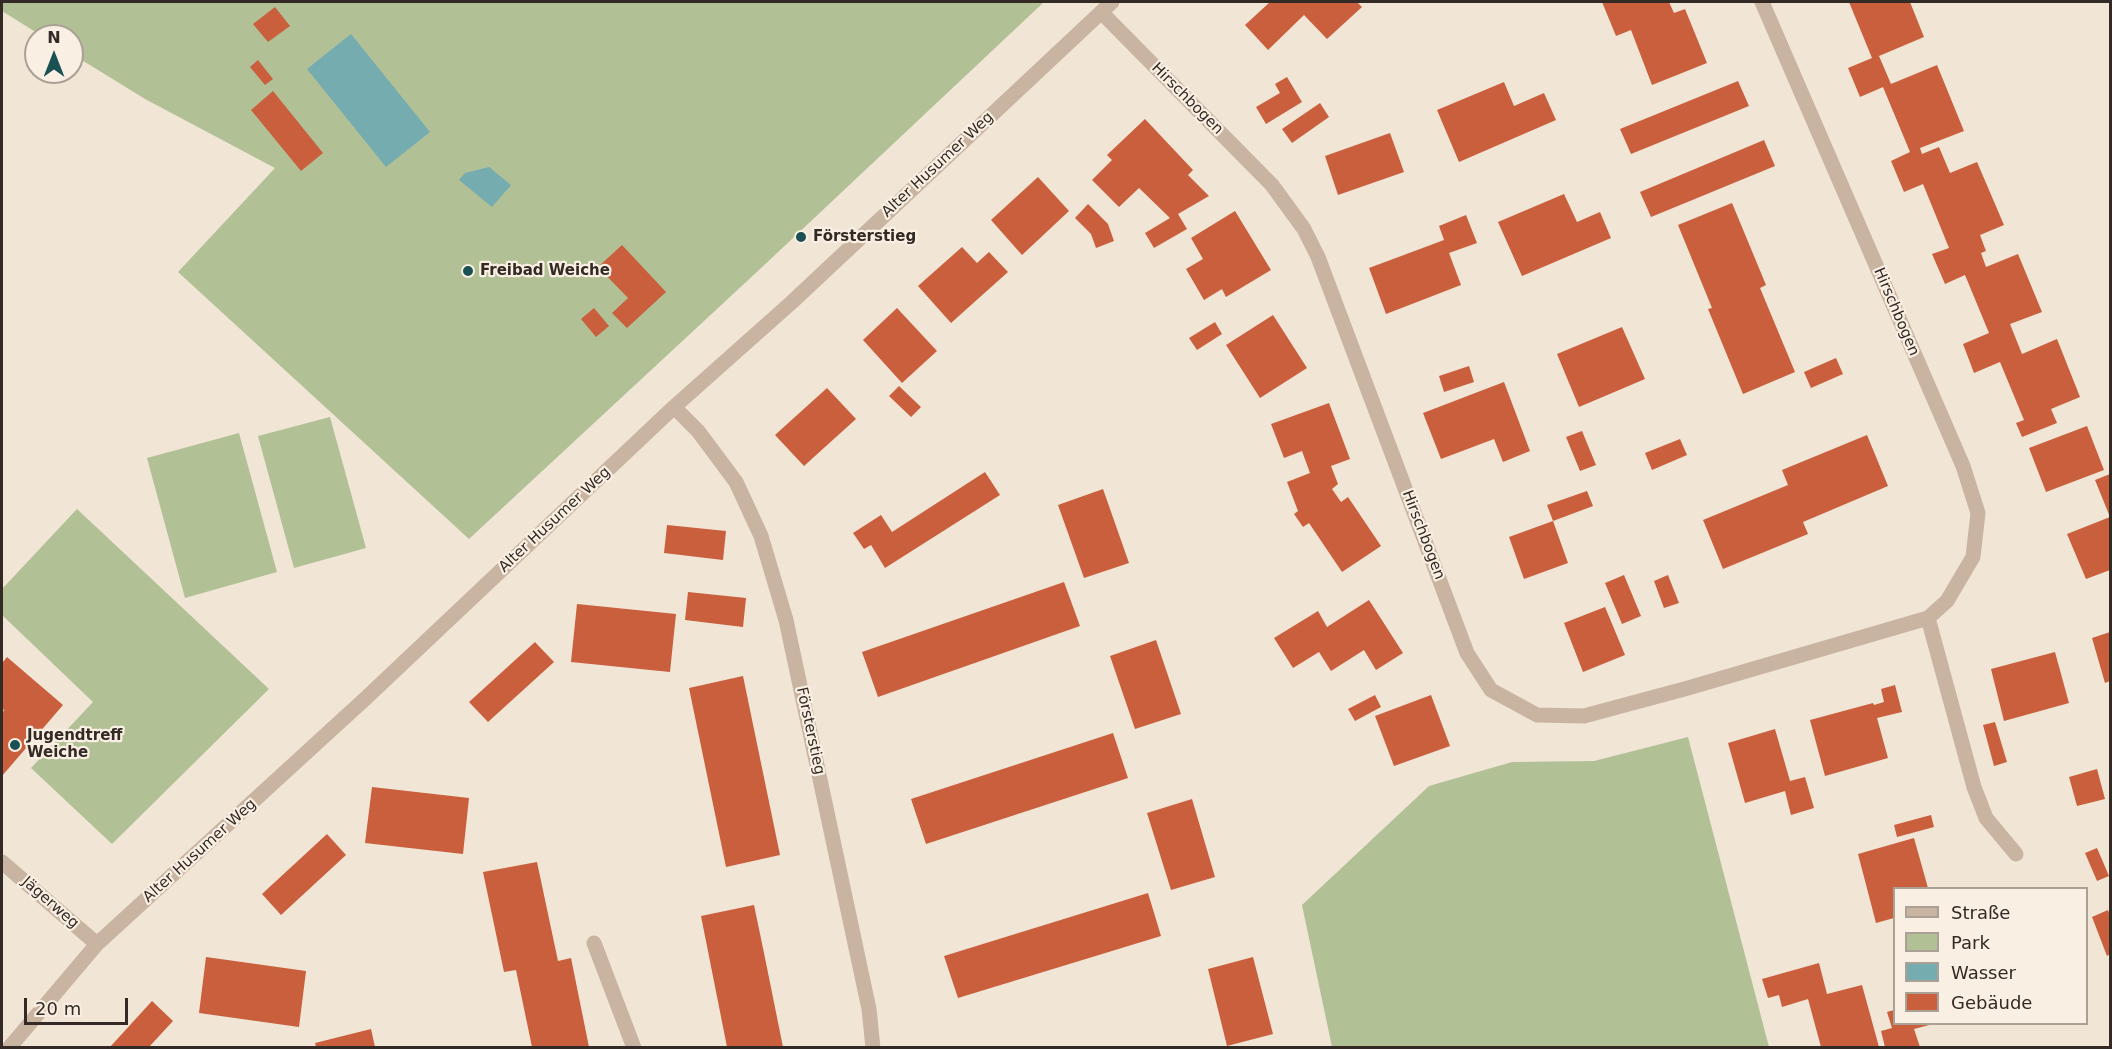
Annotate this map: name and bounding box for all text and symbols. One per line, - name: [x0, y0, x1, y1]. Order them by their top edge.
- north arrow: [24, 24, 84, 84]
- text: N: [47, 28, 61, 47]
- street label: Hirschbogen: [1147, 59, 1227, 139]
- street label: Alter Husumer Weg: [878, 109, 998, 221]
- place label: Försterstieg: [813, 228, 916, 246]
- marker: Försterstieg: [794, 230, 808, 244]
- place label: Freibad Weiche: [480, 262, 610, 280]
- marker: Freibad Weiche: [461, 264, 475, 278]
- street label: Hirschbogen: [1869, 265, 1923, 359]
- street label: Alter Husumer Weg: [495, 464, 615, 576]
- street label: Hirschbogen: [1398, 488, 1448, 582]
- street label: Försterstieg: [792, 686, 828, 776]
- place label: Jugendtreff Weiche: [27, 727, 122, 762]
- marker: Jugendtreff Weiche: [8, 738, 22, 752]
- street label: Alter Husumer Weg: [140, 795, 260, 907]
- street label: Jägerweg: [18, 873, 82, 933]
- legend: [1893, 887, 2088, 1025]
- text: Straße: [1951, 902, 2010, 923]
- text: Park: [1951, 932, 1990, 953]
- text: Wasser: [1951, 962, 2016, 983]
- scale bar: [27, 986, 130, 1024]
- text: Gebäude: [1951, 992, 2032, 1013]
- text: 20 m: [35, 998, 81, 1019]

